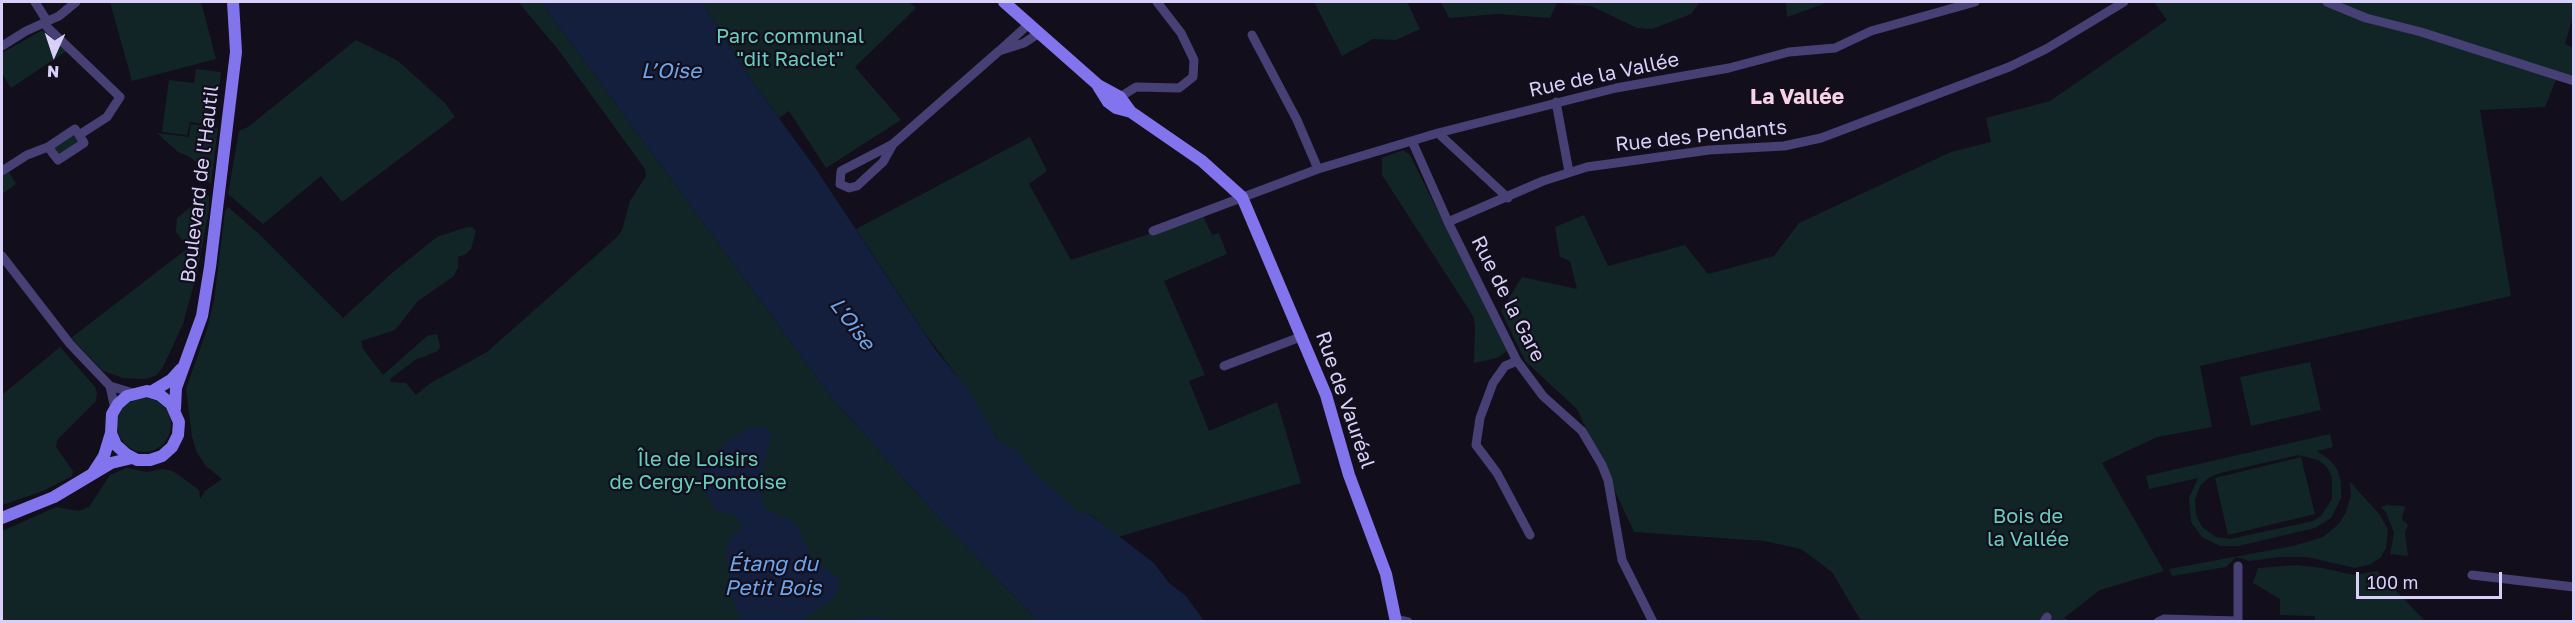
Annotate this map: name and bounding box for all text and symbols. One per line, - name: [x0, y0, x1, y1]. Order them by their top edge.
- north arrow: [24, 24, 84, 84]
- park label: Parc communal "dit Raclet": [716, 25, 864, 72]
- street label: Rue de la Vallée: [1527, 47, 1681, 103]
- water label: L’Oise: [641, 58, 701, 84]
- text: N: [46, 62, 60, 82]
- street label: Boulevard de l'Hautil: [176, 84, 224, 284]
- district label: La Vallée: [1750, 84, 1844, 110]
- street label: Rue des Pendants: [1614, 115, 1788, 157]
- street label: Rue de la Gare: [1466, 232, 1550, 366]
- water label: L'Oise: [824, 293, 880, 355]
- street label: Rue de Vauréal: [1310, 328, 1380, 472]
- park label: Île de Loisirs de Cergy-Pontoise: [610, 448, 786, 495]
- park label: Bois de la Vallée: [1987, 505, 2069, 552]
- water label: Étang du Petit Bois: [725, 551, 821, 601]
- scale bar: [2359, 560, 2504, 598]
- text: 100 m: [2367, 571, 2418, 593]

